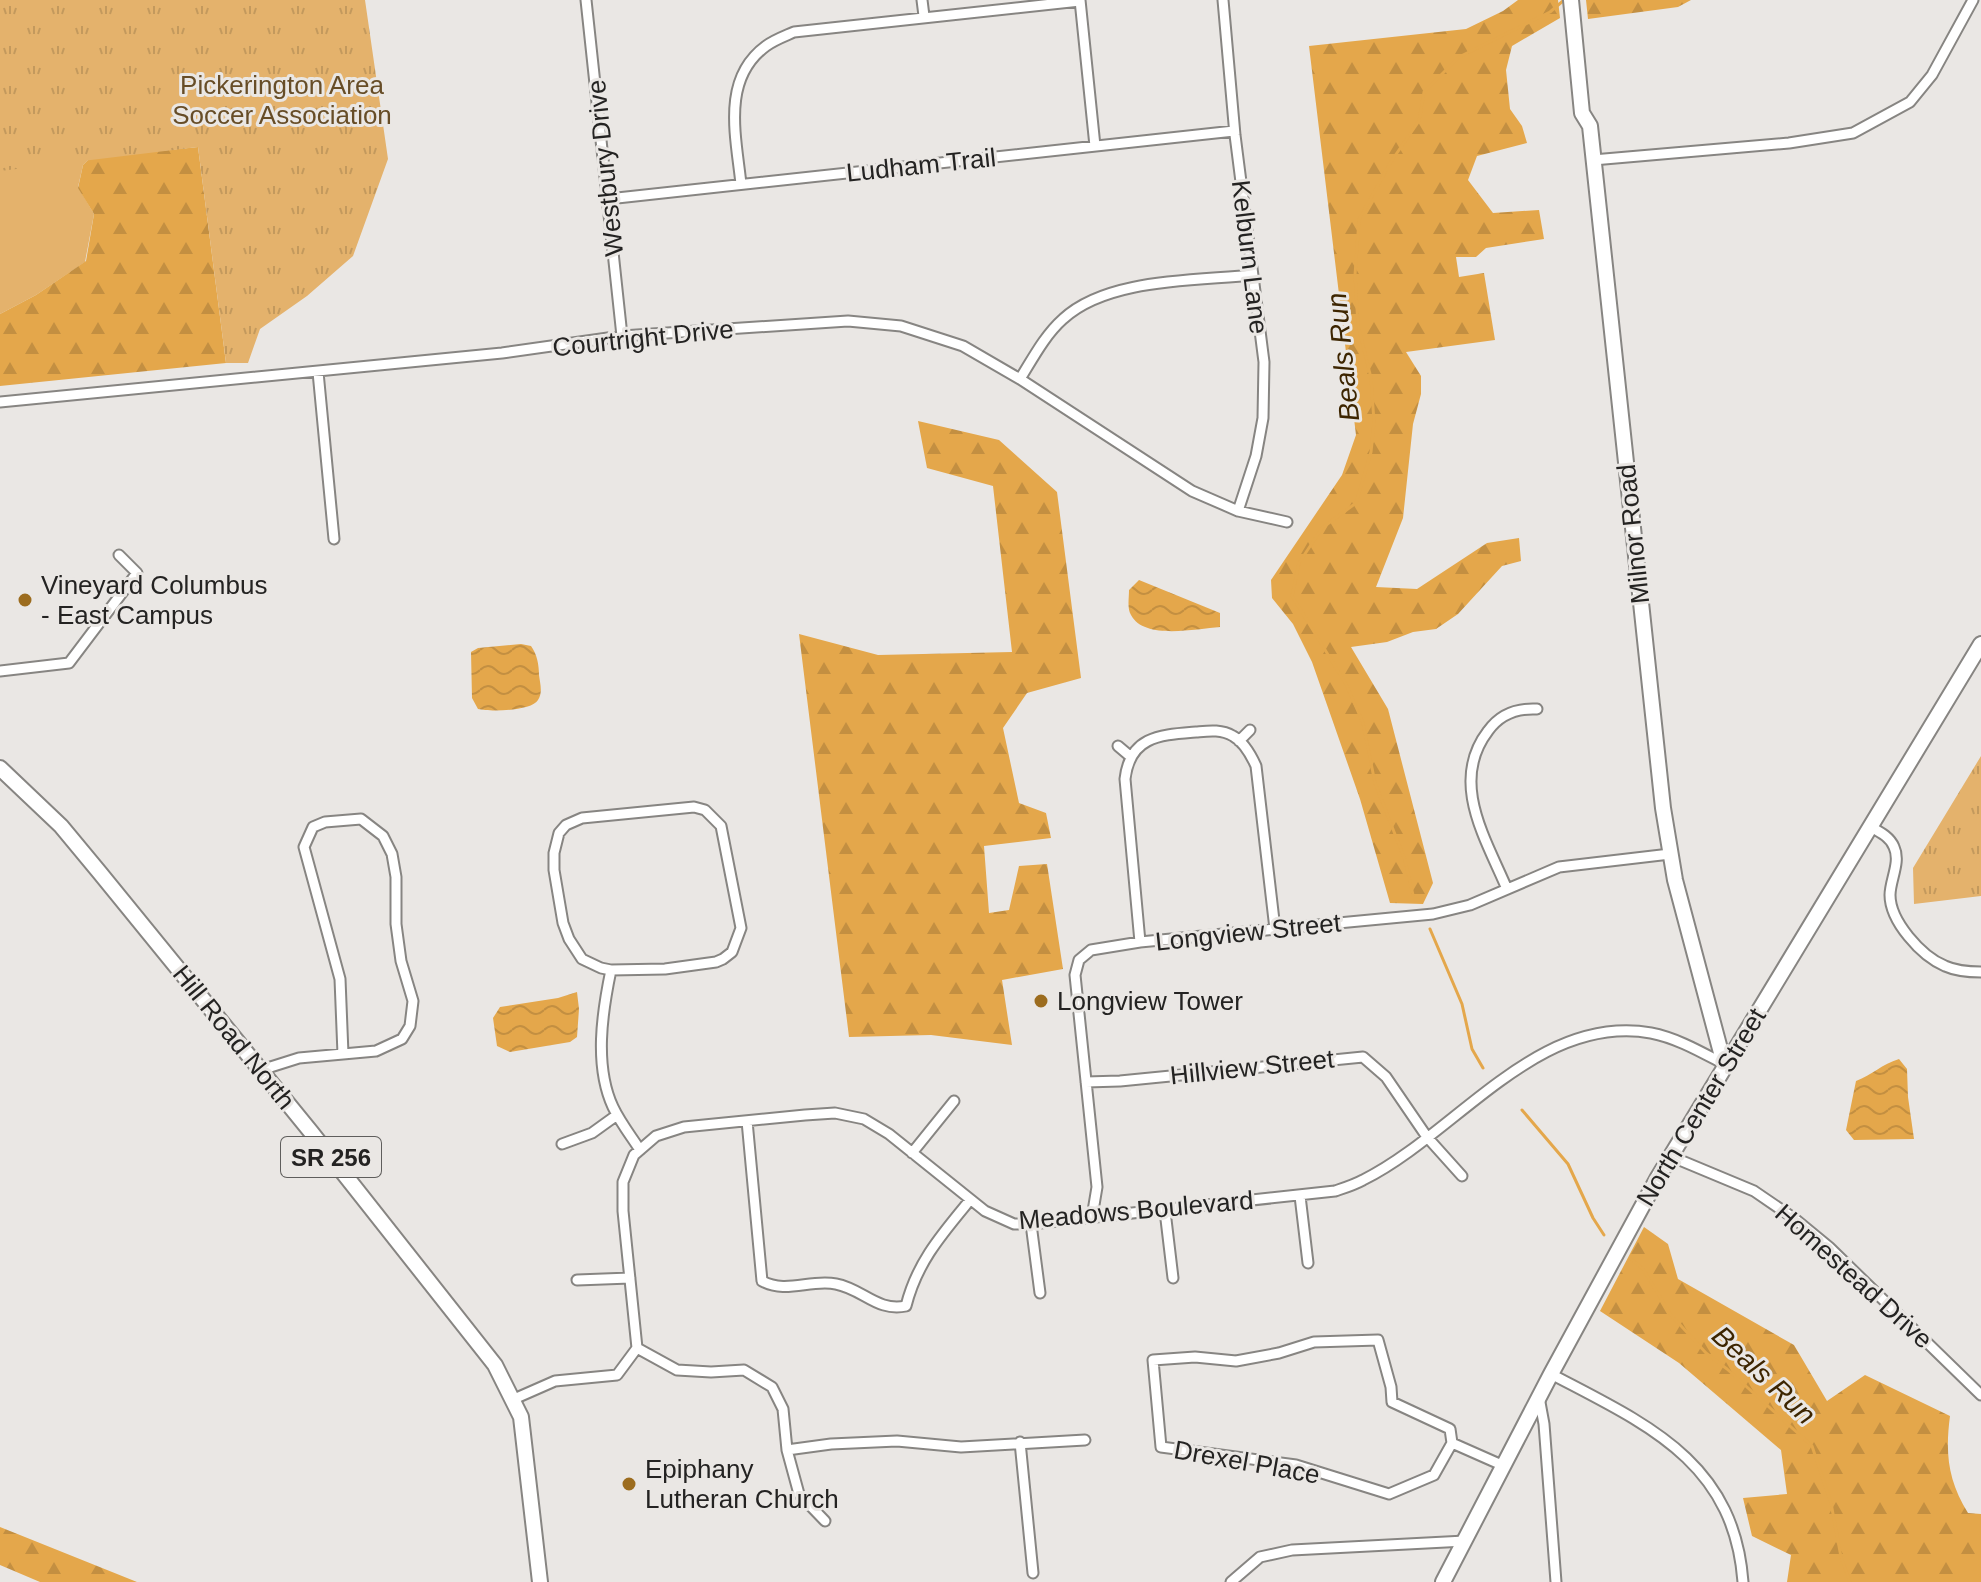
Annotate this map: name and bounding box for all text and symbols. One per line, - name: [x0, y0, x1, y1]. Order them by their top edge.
- park label: Pickerington Area Soccer Association: [172, 70, 392, 130]
- street label: Westbury Drive: [581, 78, 629, 258]
- street label: Ludham Trail: [845, 142, 997, 188]
- street label: Kelburn Lane: [1226, 178, 1274, 336]
- water label: Beals Run: [1321, 291, 1365, 423]
- street label: Courtright Drive: [551, 314, 735, 362]
- street label: Milnor Road: [1611, 463, 1655, 605]
- place label: Vineyard Columbus - East Campus: [41, 570, 267, 630]
- marker: Vineyard Columbus - East Campus: [16, 591, 34, 609]
- street label: Longview Street: [1154, 907, 1343, 957]
- street label: Hill Road North: [167, 959, 301, 1115]
- place label: Longview Tower: [1057, 986, 1243, 1016]
- marker: Longview Tower: [1032, 992, 1050, 1010]
- street label: North Center Street: [1630, 1002, 1772, 1211]
- street label: Hillview Street: [1169, 1043, 1336, 1091]
- road number: SR 256: [281, 1137, 381, 1177]
- street label: Meadows Boulevard: [1017, 1185, 1255, 1235]
- street label: Homestead Drive: [1769, 1198, 1939, 1354]
- water label: Beals Run: [1706, 1320, 1822, 1430]
- street label: Drexel Place: [1172, 1434, 1322, 1490]
- place label: Epiphany Lutheran Church: [645, 1454, 839, 1514]
- marker: Epiphany Lutheran Church: [620, 1475, 638, 1493]

